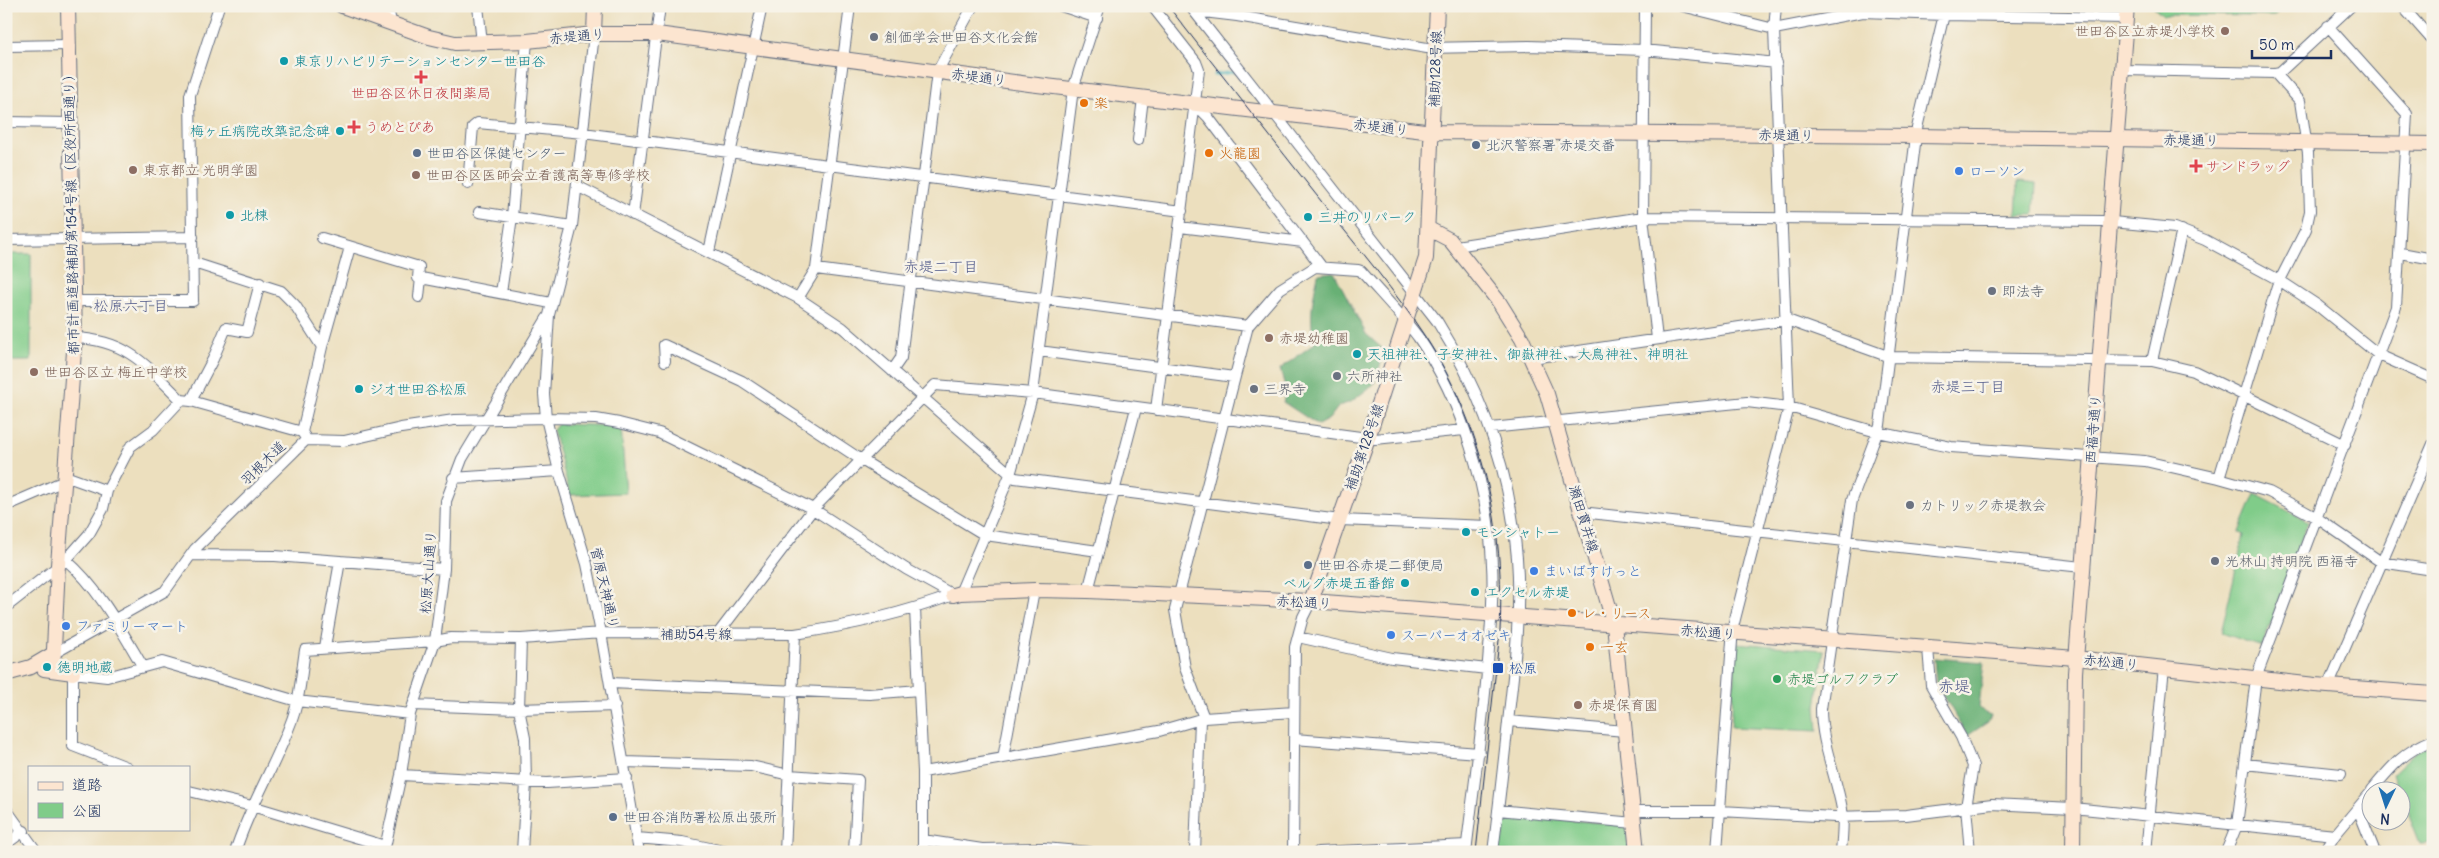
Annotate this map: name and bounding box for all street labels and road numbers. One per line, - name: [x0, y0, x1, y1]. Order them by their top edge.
- street label: 赤堤通り: [548, 25, 606, 47]
- street label: 補助128号線: [1425, 30, 1445, 108]
- street label: 赤堤通り: [950, 65, 1008, 89]
- street label: 都市計画道路補助第154号線（区役所西通り）: [59, 67, 83, 355]
- street label: 赤堤通り: [1352, 115, 1410, 139]
- street label: 赤堤通り: [1758, 126, 1814, 144]
- street label: 赤堤通り: [2163, 131, 2219, 149]
- street label: 西福寺通り: [2081, 393, 2105, 465]
- street label: 補助第128号線: [1341, 401, 1387, 493]
- street label: 羽根木道: [237, 437, 289, 489]
- street label: 瀬田貫井線: [1565, 483, 1603, 555]
- street label: 松原大山通り: [416, 529, 440, 615]
- street label: 菅原天神通り: [587, 545, 623, 631]
- street label: 赤松通り: [1276, 592, 1332, 612]
- street label: 赤松通り: [1679, 621, 1737, 643]
- street label: 補助54号線: [660, 625, 732, 643]
- street label: 赤松通り: [2082, 650, 2140, 674]

